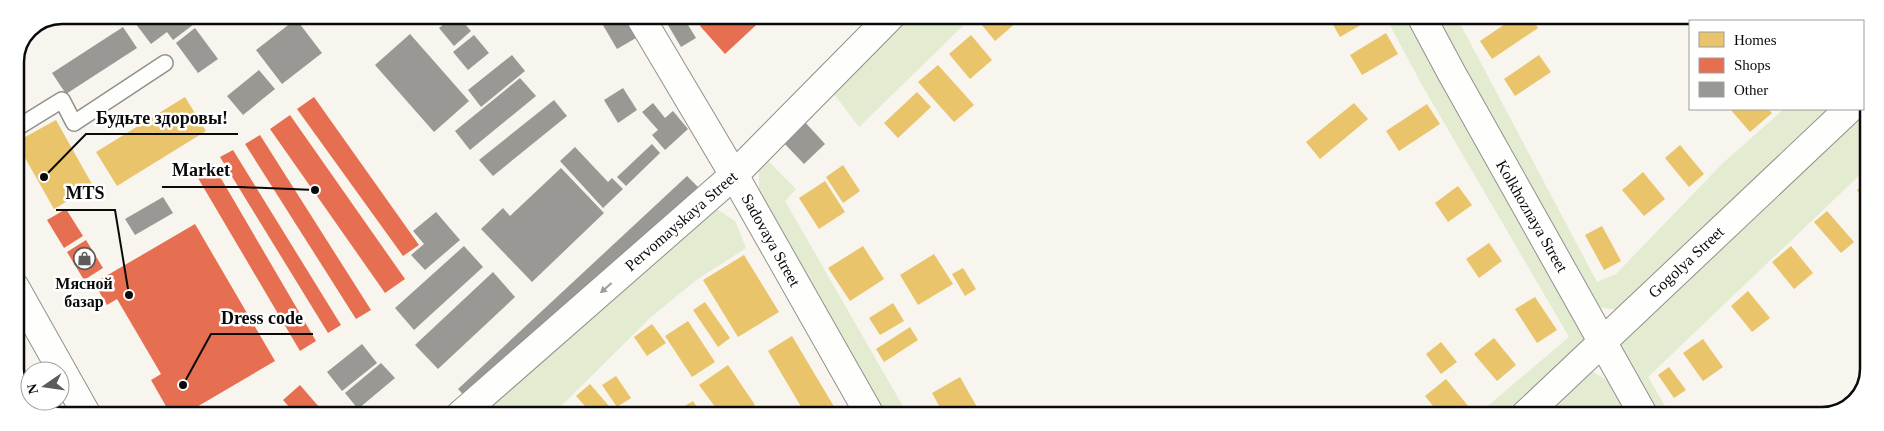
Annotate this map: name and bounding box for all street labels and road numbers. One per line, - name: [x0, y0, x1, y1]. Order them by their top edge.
- street label: Kolkhoznaya Street: [1492, 157, 1571, 276]
- street label: Pervomayskaya Street: [622, 167, 741, 275]
- street label: Sadovaya Street: [738, 191, 804, 290]
- street label: Gogolya Street: [1645, 223, 1728, 302]

